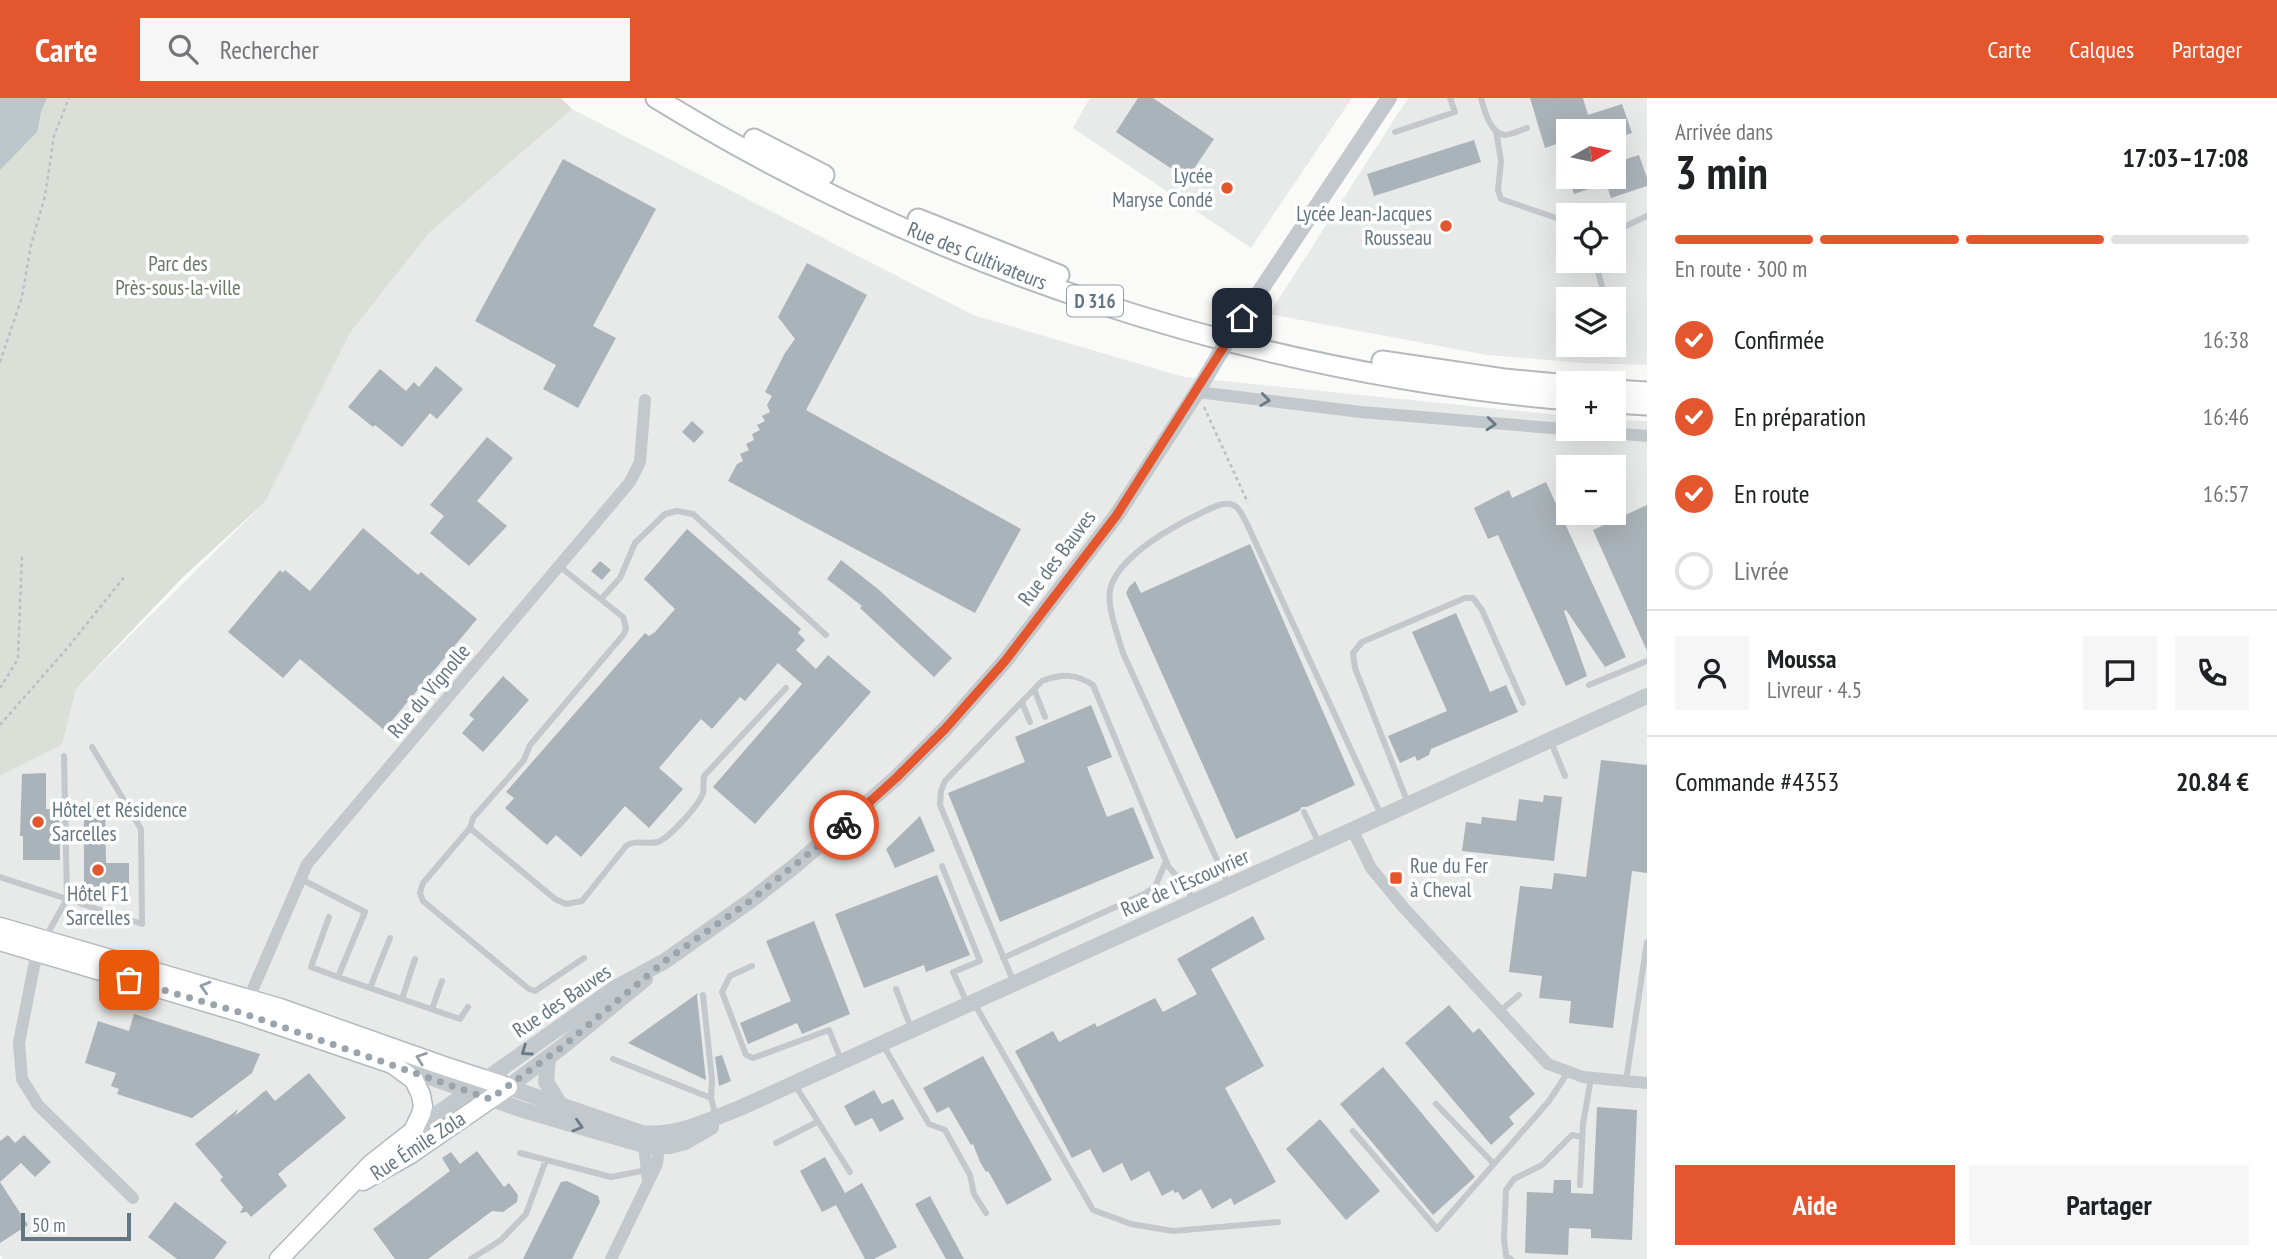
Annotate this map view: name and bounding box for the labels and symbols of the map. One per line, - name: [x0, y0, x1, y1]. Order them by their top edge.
- north arrow: [1556, 119, 1626, 189]
- place label: Lycée Maryse Condé: [1112, 162, 1213, 213]
- marker: Lycée Maryse Condé: [1219, 180, 1235, 196]
- place label: Lycée Jean-Jacques Rousseau: [1296, 200, 1432, 251]
- street label: Rue des Cultivateurs: [903, 215, 1051, 296]
- marker: Lycée Jean-Jacques Rousseau: [1438, 218, 1454, 234]
- park label: Parc des Près-sous-la-ville: [115, 250, 241, 301]
- road number: D 316: [1067, 286, 1123, 316]
- pin: [1212, 288, 1272, 348]
- one-way arrow: [1259, 393, 1271, 408]
- one-way arrow: [1486, 416, 1497, 431]
- street label: Rue des Bauves: [1012, 504, 1101, 611]
- street label: Rue du Vignolle: [381, 638, 476, 743]
- courier: [809, 790, 879, 860]
- place label: Hôtel et Résidence Sarcelles: [52, 796, 187, 847]
- marker: Hôtel et Résidence Sarcelles: [30, 814, 46, 830]
- street label: Rue de l'Escouvrier: [1116, 842, 1253, 923]
- place label: Rue du Fer à Cheval: [1410, 852, 1488, 903]
- marker: Hôtel F1 Sarcelles: [90, 862, 106, 878]
- marker: Rue du Fer à Cheval: [1388, 870, 1404, 886]
- place label: Hôtel F1 Sarcelles: [66, 880, 130, 931]
- pin: [99, 950, 159, 1010]
- street label: Rue des Bauves: [507, 958, 616, 1043]
- one-way arrow: [199, 981, 211, 995]
- one-way arrow: [521, 1043, 534, 1055]
- one-way arrow: [415, 1052, 427, 1066]
- street label: Rue Émile Zola: [365, 1105, 470, 1186]
- one-way arrow: [572, 1118, 584, 1133]
- scale bar: [21, 1210, 131, 1242]

